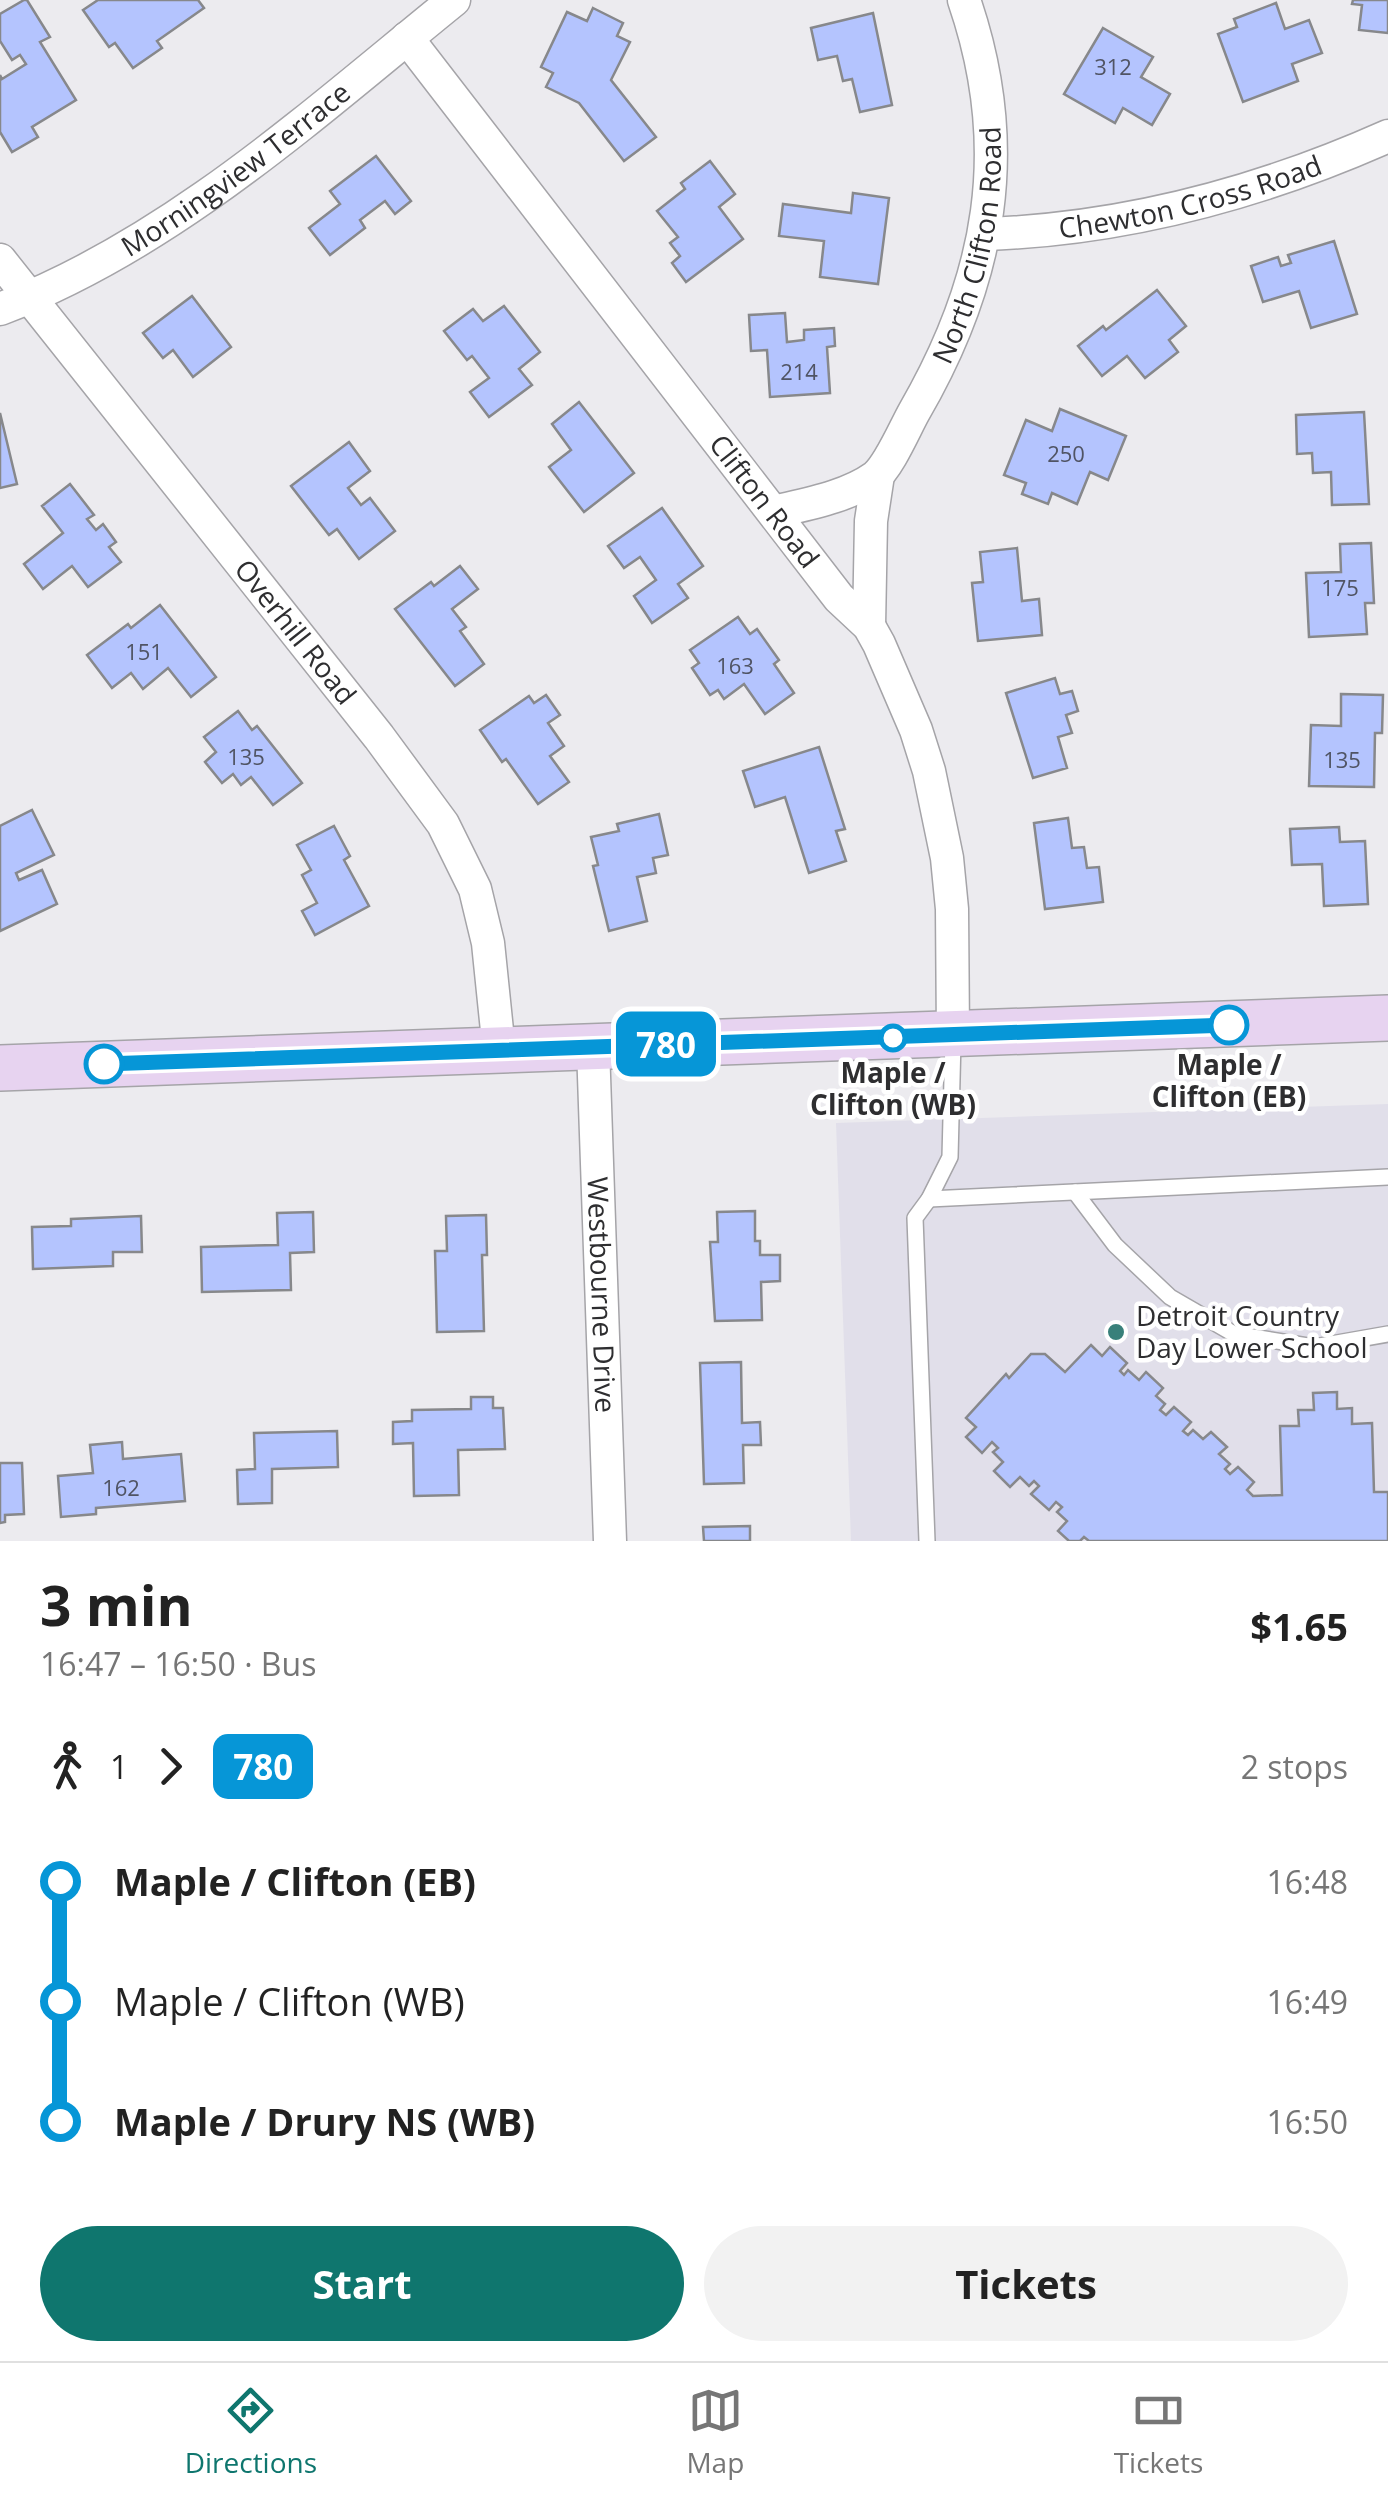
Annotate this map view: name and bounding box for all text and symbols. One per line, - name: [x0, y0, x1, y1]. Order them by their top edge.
- house number: 312: [1094, 51, 1132, 81]
- street label: Morningview Terrace: [113, 73, 358, 265]
- street label: North Clifton Road: [922, 126, 1009, 369]
- street label: Chewton Cross Road: [1056, 145, 1327, 247]
- house number: 214: [780, 356, 818, 386]
- street label: Clifton Road: [701, 426, 829, 575]
- house number: 250: [1047, 438, 1085, 468]
- street label: Overhill Road: [227, 551, 366, 712]
- house number: 175: [1321, 572, 1359, 602]
- house number: 151: [125, 636, 163, 666]
- house number: 163: [716, 650, 754, 680]
- house number: 135: [227, 741, 265, 771]
- house number: 135: [1323, 744, 1361, 774]
- marker: Maple / Clifton (EB): [1210, 1006, 1248, 1044]
- line badge: 780: [608, 1012, 724, 1076]
- text: 780: [636, 1021, 696, 1068]
- marker: Maple / Clifton (WB): [880, 1025, 906, 1051]
- unlabelled marker: [85, 1045, 123, 1083]
- place label: Maple / Clifton (EB): [1152, 1045, 1306, 1115]
- place label: Maple / Clifton (WB): [810, 1053, 976, 1123]
- street label: Westbourne Drive: [579, 1176, 626, 1414]
- place label: Detroit Country Day Lower School: [1136, 1296, 1367, 1366]
- marker: Detroit Country Day Lower School: [1105, 1321, 1127, 1343]
- house number: 162: [102, 1472, 140, 1502]
- text: 3 min: [40, 1567, 193, 1642]
- text: $1.65: [1250, 1600, 1348, 1652]
- text: 16:47 – 16:50 · Bus: [40, 1642, 316, 1685]
- icon: walk: [40, 1739, 95, 1794]
- icon: forward: [143, 1739, 198, 1794]
- text: 780: [233, 1743, 293, 1790]
- text: 1: [110, 1745, 128, 1788]
- text: 2 stops: [1241, 1745, 1348, 1788]
- text: Maple / Clifton (EB): [114, 1855, 476, 1907]
- text: 16:48: [1266, 1860, 1348, 1903]
- text: Maple / Clifton (WB): [114, 1975, 465, 2027]
- text: 16:49: [1266, 1980, 1348, 2023]
- text: Maple / Drury NS (WB): [114, 2095, 535, 2147]
- text: 16:50: [1266, 2100, 1348, 2143]
- button: Start: [40, 2226, 684, 2341]
- button: Tickets: [704, 2226, 1348, 2341]
- tab: Directions: [185, 2383, 317, 2481]
- tab: Map: [686, 2383, 744, 2481]
- tab: Tickets: [1114, 2383, 1203, 2481]

